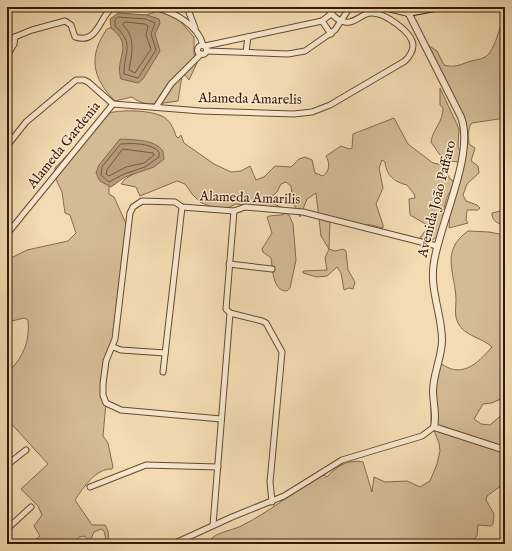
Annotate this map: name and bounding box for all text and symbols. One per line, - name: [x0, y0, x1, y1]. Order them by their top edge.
- street label: Alameda Amarelis: [197, 89, 302, 109]
- street label: Alameda Gardenia: [23, 97, 105, 193]
- street label: Avenida João Paffaro: [413, 138, 460, 260]
- street label: Alameda Amarilis: [198, 187, 301, 209]

